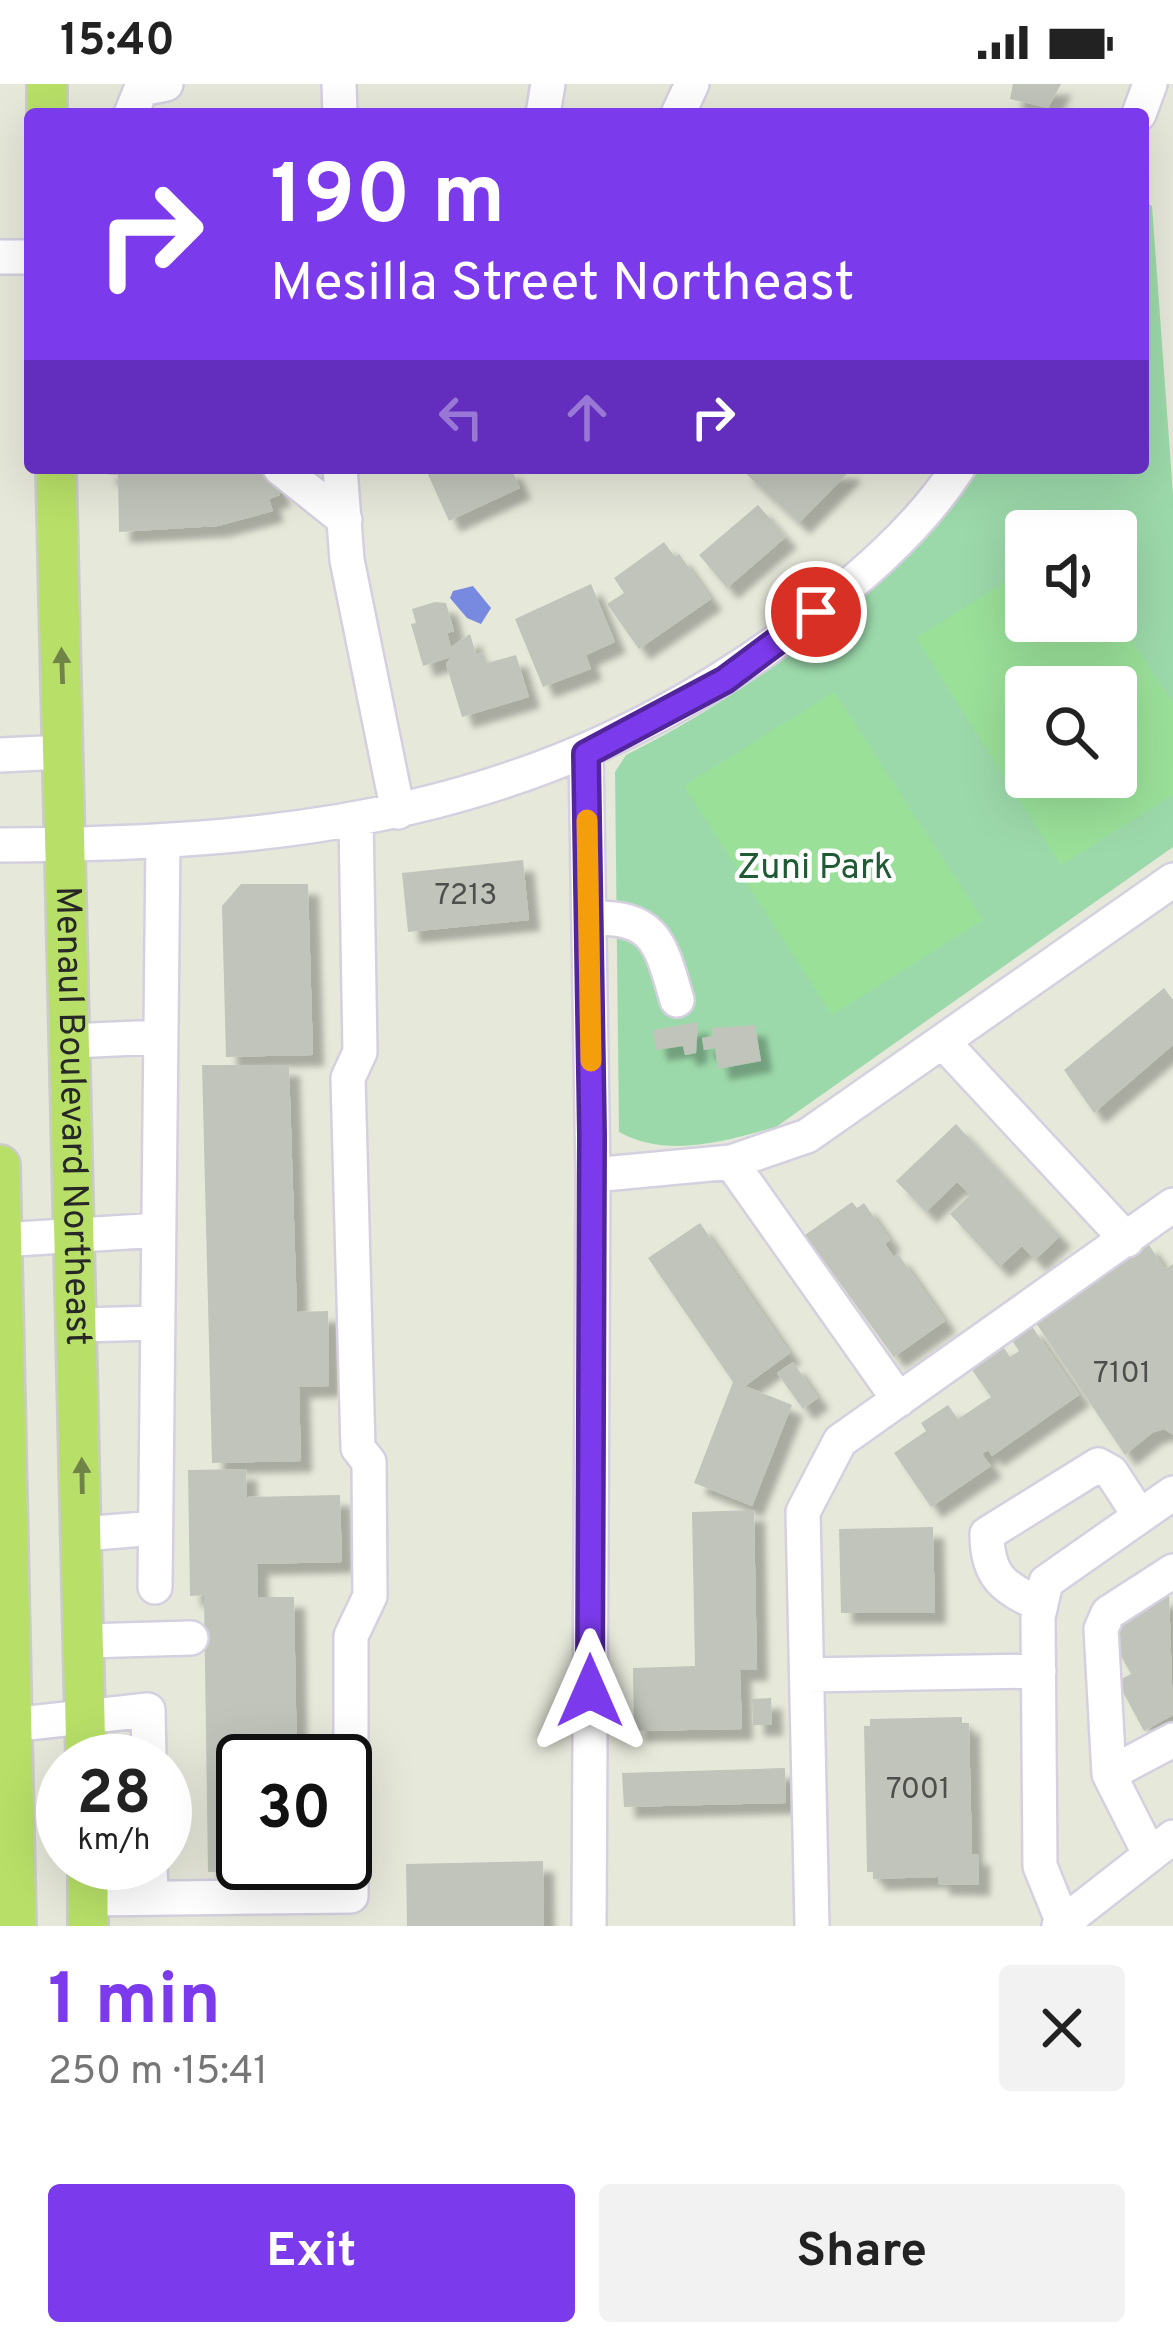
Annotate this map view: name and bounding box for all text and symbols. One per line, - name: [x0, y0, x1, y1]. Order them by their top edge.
- text: 15:40: [60, 14, 175, 71]
- text: 190 m: [270, 147, 505, 253]
- icon: right: [72, 156, 228, 312]
- text: Mesilla Street Northeast: [270, 251, 855, 320]
- icon: left: [428, 384, 494, 450]
- icon: ahead: [554, 384, 620, 450]
- icon: right: [680, 384, 746, 450]
- map controls: [1005, 510, 1137, 798]
- button: sound: [1005, 510, 1137, 642]
- pin: [765, 561, 867, 663]
- icon: arrive: [783, 579, 849, 645]
- one-way arrow: [52, 646, 71, 684]
- button: search: [1005, 666, 1137, 798]
- park label: Zuni Park: [737, 846, 893, 892]
- house number: 7213: [435, 878, 497, 915]
- street label: Menaul Boulevard Northeast: [43, 885, 99, 1346]
- house number: 7101: [1093, 1356, 1151, 1393]
- one-way arrow: [72, 1456, 91, 1494]
- position arrow: [527, 1628, 653, 1754]
- speed limit sign: 30: [216, 1734, 372, 1890]
- text: 28: [77, 1759, 151, 1835]
- house number: 7001: [886, 1772, 950, 1809]
- text: km/h: [78, 1823, 150, 1860]
- text: 1 min: [48, 1958, 221, 2050]
- button: close: [999, 1965, 1125, 2091]
- text: 250 m · 15:41: [48, 2049, 268, 2098]
- button: Exit: [48, 2184, 575, 2322]
- button: Share: [599, 2184, 1125, 2322]

